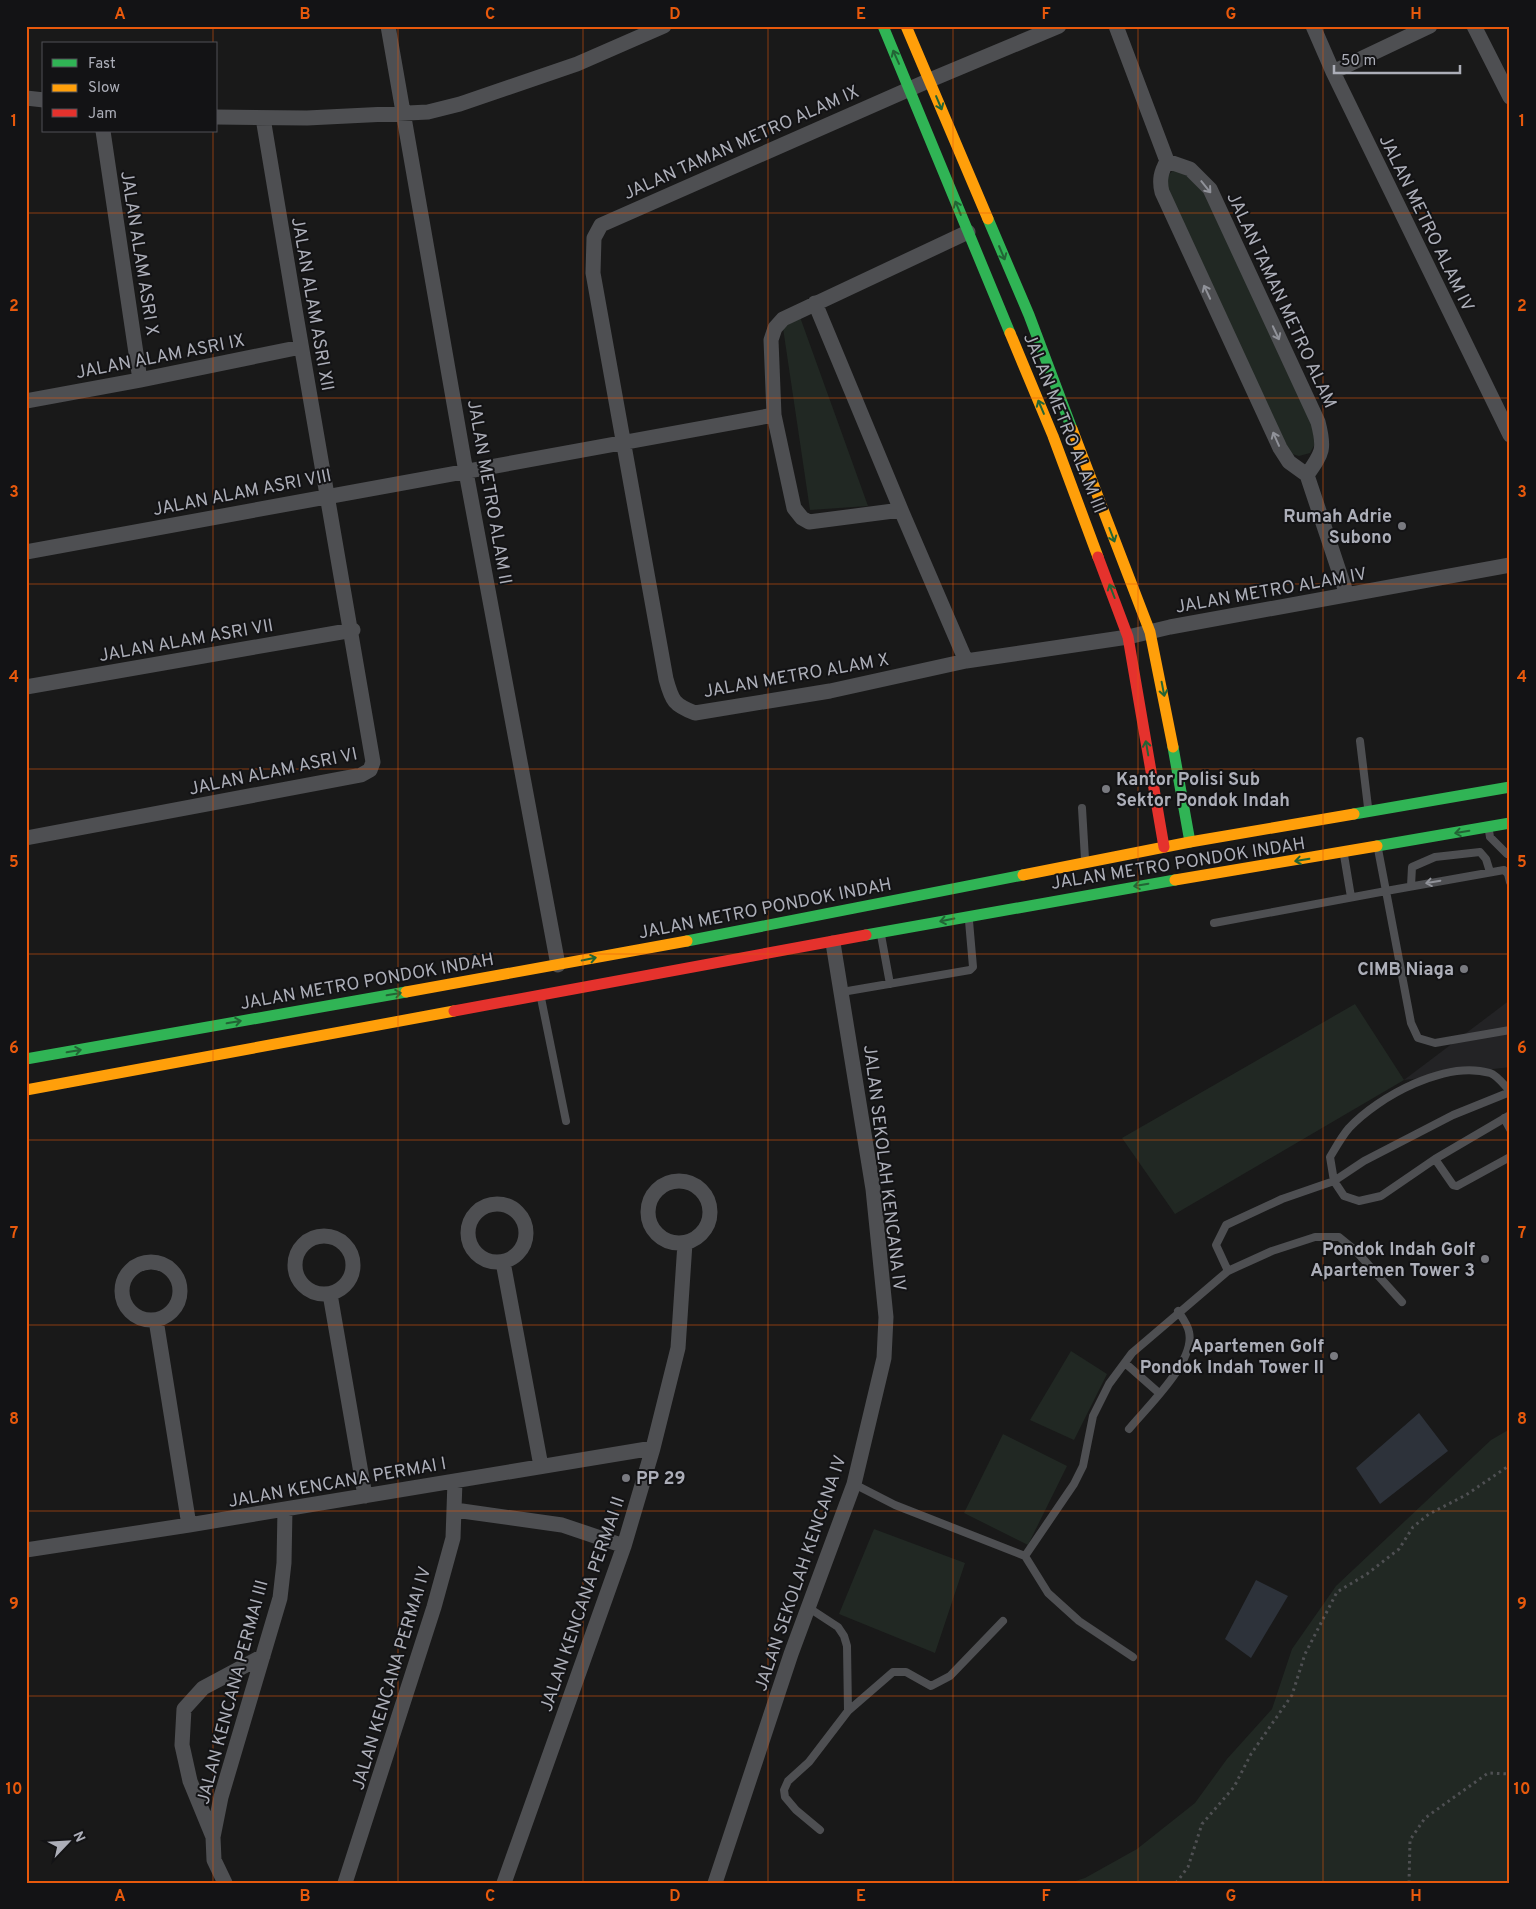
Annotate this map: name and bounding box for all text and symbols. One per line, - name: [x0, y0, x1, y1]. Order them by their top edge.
- text: A: [114, 5, 126, 25]
- text: B: [299, 5, 311, 25]
- text: C: [485, 5, 495, 25]
- text: D: [669, 5, 681, 25]
- text: E: [856, 5, 866, 25]
- text: F: [1041, 5, 1051, 25]
- text: G: [1226, 5, 1236, 25]
- text: H: [1410, 5, 1422, 25]
- legend: [42, 42, 218, 132]
- scale bar: [1334, 42, 1460, 74]
- one-way arrow: [891, 50, 901, 65]
- text: 50 m: [1341, 52, 1376, 71]
- text: Fast: [88, 55, 116, 74]
- text: Slow: [88, 79, 120, 98]
- street label: JALAN TAMAN METRO ALAM IX: [620, 81, 863, 206]
- one-way arrow: [935, 95, 945, 110]
- text: Jam: [88, 105, 117, 124]
- text: 1: [11, 112, 17, 132]
- text: 1: [1519, 112, 1525, 132]
- street label: JALAN METRO ALAM IV: [1373, 131, 1479, 316]
- street label: JALAN ALAM ASRI X: [114, 169, 163, 337]
- one-way arrow: [1201, 180, 1212, 193]
- street label: JALAN TAMAN METRO ALAM: [1220, 189, 1341, 412]
- one-way arrow: [953, 201, 962, 216]
- street label: JALAN ALAM ASRI XII: [285, 216, 338, 393]
- one-way arrow: [998, 245, 1008, 260]
- one-way arrow: [1202, 284, 1212, 299]
- text: 2: [9, 297, 19, 317]
- text: 2: [1517, 297, 1527, 317]
- one-way arrow: [1272, 325, 1281, 340]
- street label: JALAN ALAM ASRI IX: [74, 330, 247, 385]
- street label: JALAN METRO ALAM III: [1017, 330, 1110, 517]
- street label: JALAN METRO ALAM II: [461, 398, 516, 587]
- one-way arrow: [1035, 400, 1045, 415]
- one-way arrow: [1270, 432, 1280, 447]
- street label: JALAN ALAM ASRI VIII: [151, 465, 334, 522]
- text: 3: [9, 483, 19, 503]
- text: 3: [1517, 483, 1527, 503]
- place label: Rumah Adrie Subono: [1283, 506, 1392, 550]
- marker: Rumah Adrie Subono: [1396, 520, 1408, 532]
- one-way arrow: [1108, 527, 1117, 542]
- street label: JALAN METRO ALAM IV: [1174, 563, 1369, 620]
- one-way arrow: [1107, 584, 1116, 599]
- street label: JALAN ALAM ASRI VII: [97, 615, 275, 668]
- street label: JALAN METRO ALAM X: [702, 649, 891, 704]
- text: 4: [9, 668, 19, 688]
- text: 4: [1517, 668, 1527, 688]
- one-way arrow: [1159, 680, 1168, 696]
- one-way arrow: [1142, 740, 1152, 756]
- street label: JALAN ALAM ASRI VI: [187, 743, 360, 802]
- place label: Kantor Polisi Sub Sektor Pondok Indah: [1116, 769, 1290, 813]
- marker: Kantor Polisi Sub Sektor Pondok Indah: [1100, 783, 1112, 795]
- one-way arrow: [1454, 827, 1470, 837]
- street label: JALAN METRO PONDOK INDAH: [1049, 833, 1307, 896]
- text: 5: [9, 853, 19, 873]
- text: 5: [1517, 853, 1527, 873]
- one-way arrow: [1294, 855, 1310, 865]
- street label: JALAN METRO PONDOK INDAH: [637, 874, 894, 945]
- one-way arrow: [1426, 877, 1442, 887]
- one-way arrow: [1134, 881, 1150, 891]
- one-way arrow: [939, 916, 955, 926]
- street label: JALAN METRO PONDOK INDAH: [239, 949, 496, 1016]
- one-way arrow: [580, 953, 596, 963]
- place label: CIMB Niaga: [1357, 959, 1454, 982]
- marker: CIMB Niaga: [1458, 963, 1470, 975]
- one-way arrow: [386, 988, 402, 998]
- one-way arrow: [226, 1017, 242, 1027]
- text: 6: [9, 1039, 19, 1059]
- text: 6: [1517, 1039, 1527, 1059]
- street label: JALAN SEKOLAH KENCANA IV: [857, 1044, 910, 1293]
- one-way arrow: [66, 1045, 82, 1055]
- text: 7: [10, 1224, 18, 1244]
- text: 7: [1518, 1224, 1526, 1244]
- place label: Pondok Indah Golf Apartemen Tower 3: [1310, 1239, 1475, 1283]
- marker: Pondok Indah Golf Apartemen Tower 3: [1479, 1253, 1491, 1265]
- place label: Apartemen Golf Pondok Indah Tower II: [1140, 1336, 1324, 1380]
- marker: Apartemen Golf Pondok Indah Tower II: [1328, 1350, 1340, 1362]
- text: 8: [9, 1410, 19, 1430]
- text: 8: [1517, 1410, 1527, 1430]
- street label: JALAN SEKOLAH KENCANA IV: [750, 1452, 853, 1695]
- street label: JALAN KENCANA PERMAI I: [226, 1453, 448, 1514]
- place label: PP 29: [636, 1468, 686, 1491]
- marker: PP 29: [620, 1472, 632, 1484]
- street label: JALAN KENCANA PERMAI II: [536, 1494, 631, 1715]
- street label: JALAN KENCANA PERMAI IV: [347, 1564, 437, 1793]
- street label: JALAN KENCANA PERMAI III: [192, 1578, 274, 1807]
- text: 9: [9, 1595, 19, 1615]
- text: 9: [1517, 1595, 1527, 1615]
- text: 10: [6, 1780, 22, 1800]
- text: 10: [1514, 1780, 1530, 1800]
- north arrow: [42, 1816, 92, 1866]
- text: N: [69, 1829, 88, 1845]
- text: A: [114, 1887, 126, 1907]
- text: B: [299, 1887, 311, 1907]
- text: C: [485, 1887, 495, 1907]
- text: D: [669, 1887, 681, 1907]
- text: E: [856, 1887, 866, 1907]
- text: F: [1041, 1887, 1051, 1907]
- text: G: [1226, 1887, 1236, 1907]
- text: H: [1410, 1887, 1422, 1907]

